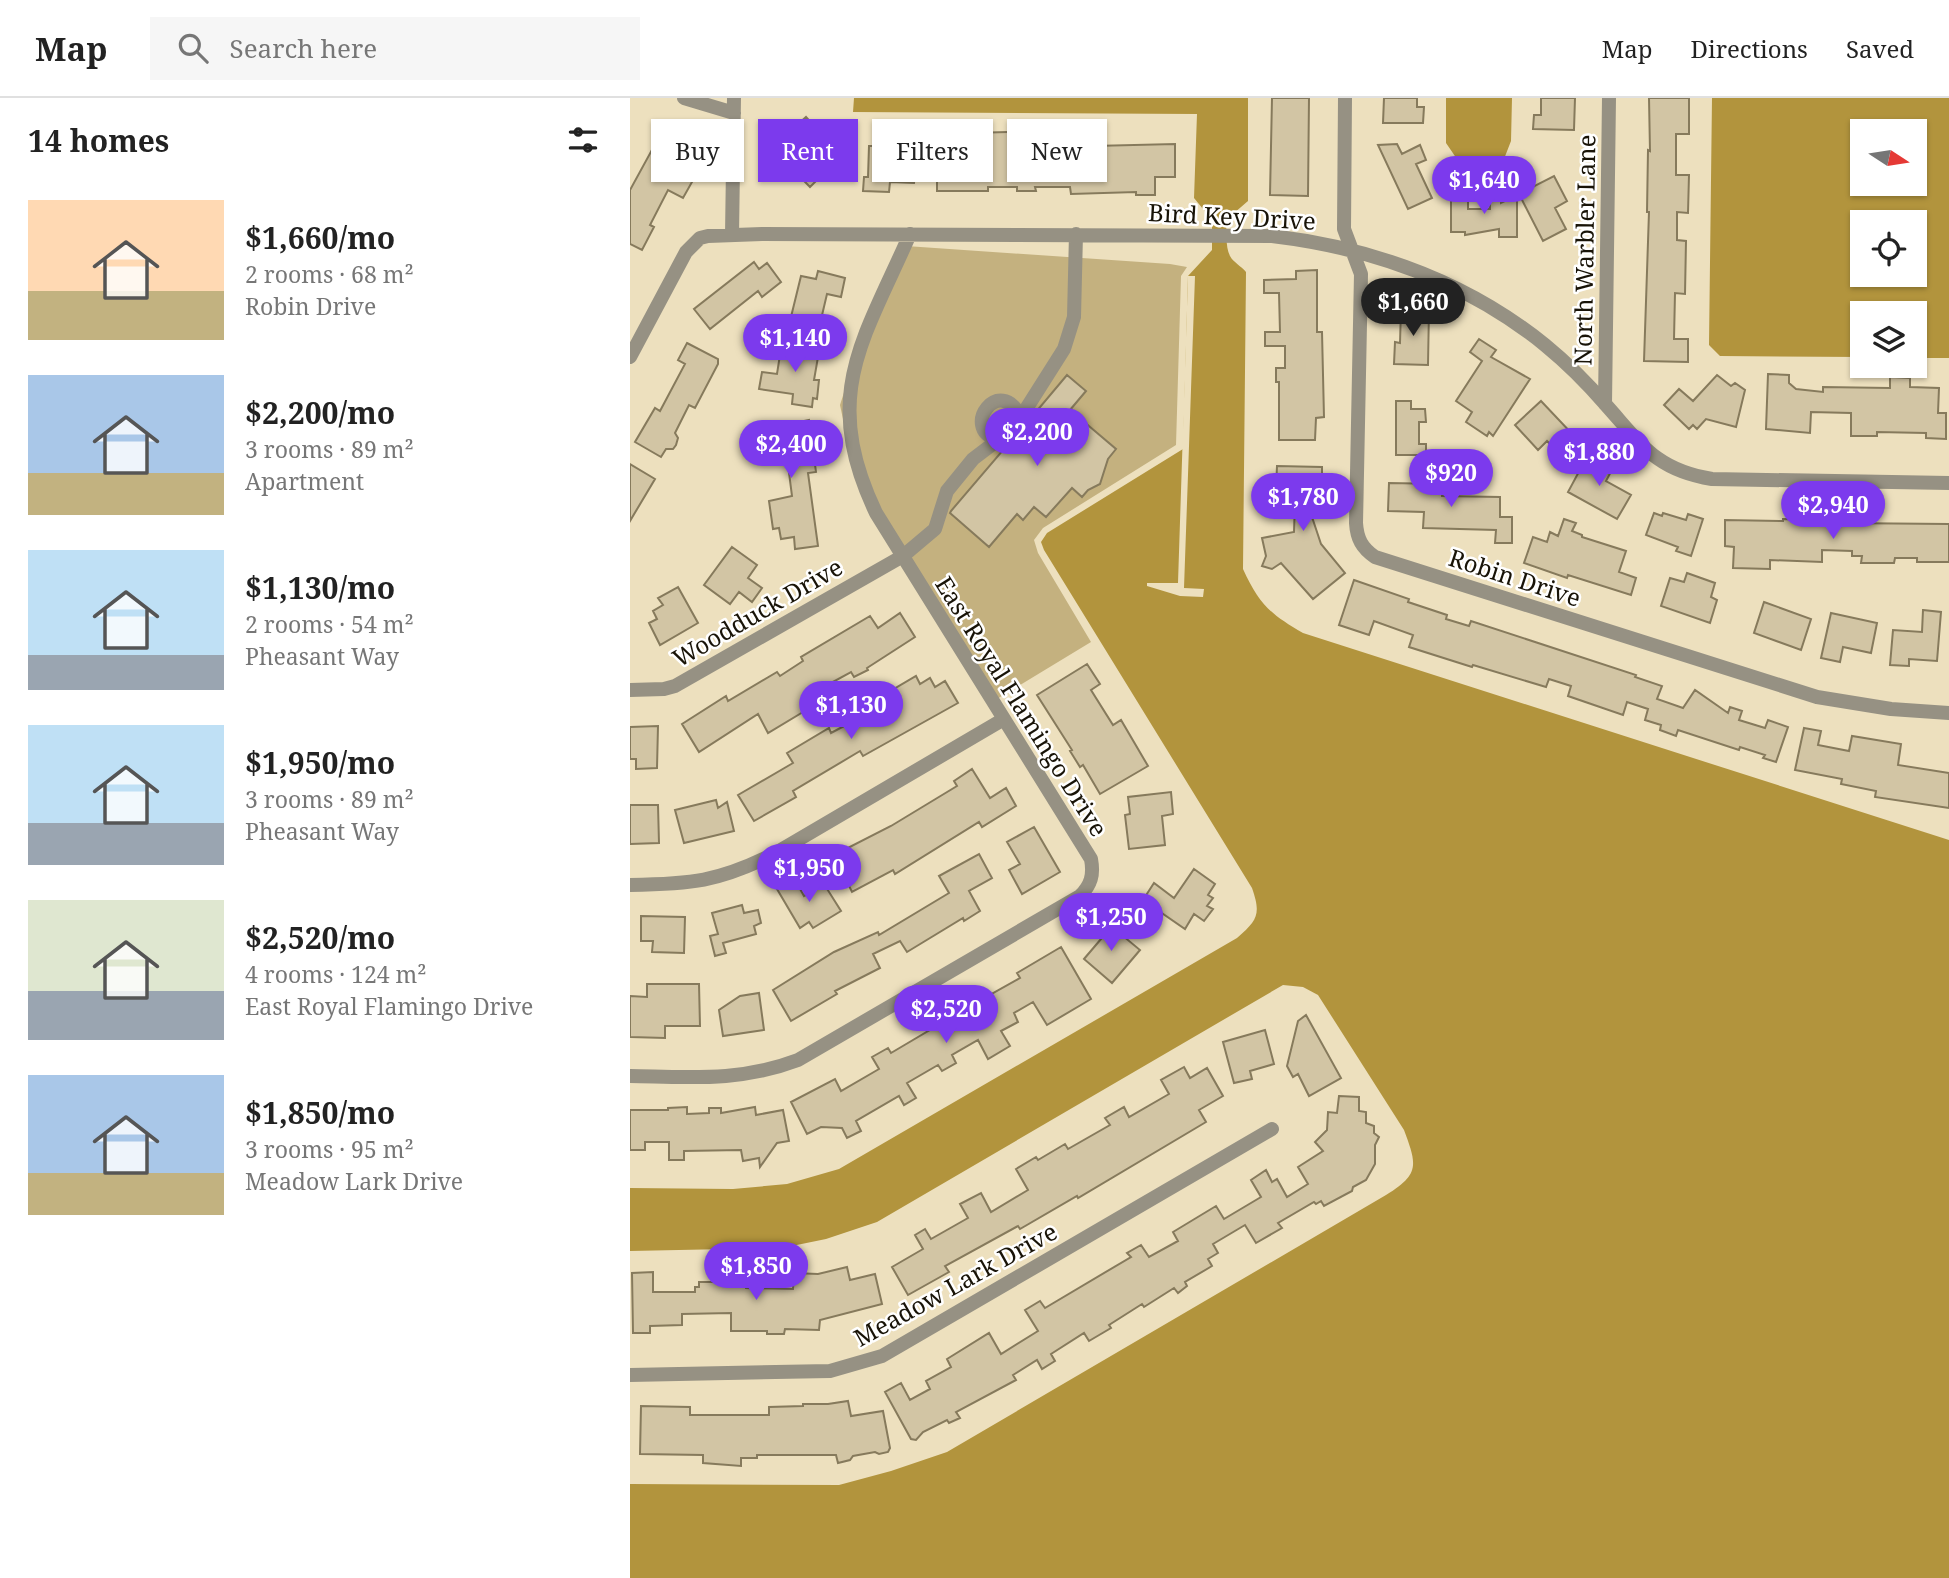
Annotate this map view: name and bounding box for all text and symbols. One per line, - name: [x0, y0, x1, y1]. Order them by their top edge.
- search box: [150, 17, 640, 80]
- text: Map: [35, 26, 108, 71]
- icon: search: [174, 29, 212, 67]
- text: Search here: [230, 30, 377, 66]
- text: Map: [1602, 32, 1653, 65]
- text: Directions: [1691, 32, 1808, 65]
- text: Saved: [1846, 32, 1914, 65]
- chip: Buy: [651, 119, 744, 182]
- chip: Rent: [758, 119, 858, 182]
- chip: Filters: [872, 119, 993, 182]
- chip: New: [1007, 119, 1107, 182]
- north arrow: [1850, 119, 1927, 196]
- map controls: [1850, 119, 1927, 378]
- text: 14 homes: [28, 120, 169, 161]
- icon: filters: [564, 121, 602, 159]
- street label: North Warbler Lane: [1565, 134, 1603, 366]
- pin: $1,640: [1427, 156, 1541, 216]
- text: $1,640: [1448, 163, 1520, 195]
- street label: Bird Key Drive: [1147, 195, 1317, 237]
- button: locate: [1850, 210, 1927, 287]
- text: $1,660/mo: [245, 217, 395, 258]
- icon: home: [84, 228, 168, 312]
- text: 2 rooms · 68 m²: [245, 258, 414, 290]
- pin: $1,660: [1356, 278, 1470, 338]
- text: $1,660: [1377, 285, 1449, 317]
- text: Robin Drive: [245, 290, 376, 322]
- button: layers: [1850, 301, 1927, 378]
- pin: $1,140: [738, 314, 852, 374]
- text: $1,140: [759, 321, 831, 353]
- text: $2,200/mo: [245, 392, 395, 433]
- icon: home: [84, 403, 168, 487]
- pin: $2,200: [980, 408, 1094, 468]
- text: $2,200: [1001, 415, 1073, 447]
- pin: $2,400: [734, 420, 848, 480]
- text: $2,400: [755, 427, 827, 459]
- pin: $1,880: [1542, 428, 1656, 488]
- text: 3 rooms · 89 m²: [245, 433, 414, 465]
- text: $1,880: [1563, 435, 1635, 467]
- pin: $920: [1410, 450, 1492, 509]
- text: $920: [1425, 456, 1477, 488]
- text: Apartment: [245, 465, 364, 497]
- pin: $1,780: [1246, 474, 1360, 533]
- text: $1,780: [1267, 480, 1339, 512]
- pin: $2,940: [1776, 482, 1890, 541]
- text: $2,940: [1797, 488, 1869, 520]
- street label: Robin Drive: [1445, 540, 1585, 614]
- street label: Woodduck Drive: [666, 550, 848, 674]
- text: $1,130/mo: [245, 567, 395, 608]
- street label: East Royal Flamingo Drive: [928, 570, 1116, 842]
- icon: home: [84, 578, 168, 662]
- text: 2 rooms · 54 m²: [245, 608, 414, 640]
- text: Pheasant Way: [245, 640, 399, 672]
- pin: $1,130: [794, 682, 908, 741]
- text: $1,130: [815, 688, 887, 720]
- text: $1,950/mo: [245, 742, 395, 783]
- icon: home: [84, 753, 168, 837]
- text: 3 rooms · 89 m²: [245, 783, 414, 815]
- text: Pheasant Way: [245, 815, 399, 847]
- pin: $1,950: [752, 844, 866, 904]
- text: $1,950: [773, 851, 845, 883]
- pin: $1,250: [1054, 894, 1168, 953]
- text: $1,250: [1075, 900, 1147, 932]
- text: $2,520/mo: [245, 917, 395, 958]
- icon: home: [84, 928, 168, 1012]
- text: 4 rooms · 124 m²: [245, 958, 427, 990]
- pin: $2,520: [889, 986, 1003, 1045]
- text: East Royal Flamingo Drive: [245, 990, 533, 1022]
- text: $2,520: [910, 992, 982, 1024]
- text: $1,850/mo: [245, 1092, 395, 1133]
- icon: home: [84, 1103, 168, 1187]
- text: 3 rooms · 95 m²: [245, 1133, 414, 1165]
- text: Meadow Lark Drive: [245, 1165, 463, 1197]
- street label: Meadow Lark Drive: [847, 1214, 1063, 1354]
- pin: $1,850: [699, 1242, 813, 1302]
- text: $1,850: [720, 1249, 792, 1281]

